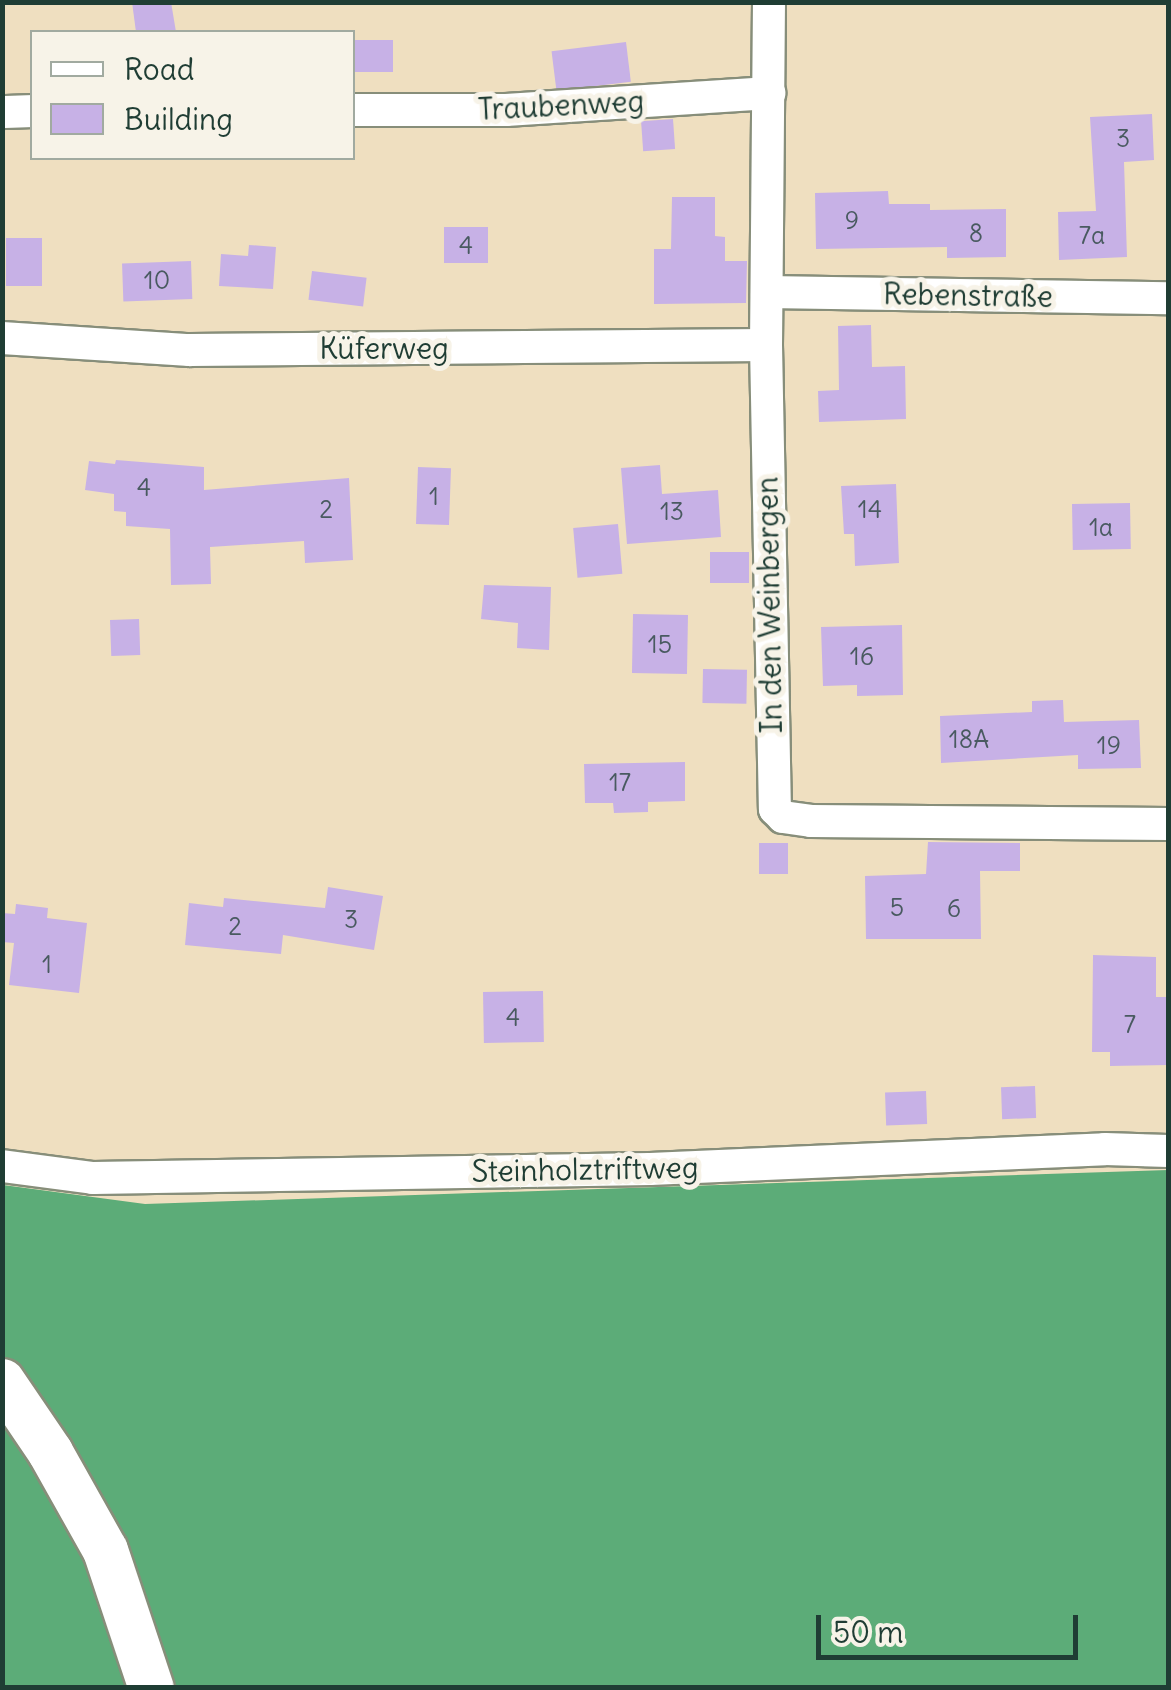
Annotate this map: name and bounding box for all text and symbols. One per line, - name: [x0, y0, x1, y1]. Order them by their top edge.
- legend: [30, 30, 355, 160]
- text: Road: [124, 50, 194, 88]
- street label: Traubenweg: [477, 83, 645, 127]
- text: Building: [124, 100, 233, 138]
- house number: 3: [1116, 123, 1130, 153]
- house number: 9: [845, 205, 859, 235]
- house number: 8: [969, 218, 983, 248]
- house number: 7a: [1079, 220, 1105, 250]
- house number: 4: [459, 230, 473, 260]
- house number: 10: [144, 265, 170, 295]
- street label: Rebenstraße: [883, 276, 1053, 314]
- street label: Küferweg: [319, 330, 449, 366]
- house number: 4: [137, 472, 151, 502]
- street label: In den Weinbergen: [749, 476, 789, 734]
- house number: 1: [429, 481, 439, 511]
- house number: 2: [319, 494, 333, 524]
- house number: 14: [858, 494, 882, 524]
- house number: 13: [660, 496, 684, 526]
- house number: 1a: [1089, 512, 1113, 542]
- house number: 15: [648, 629, 672, 659]
- house number: 16: [850, 641, 874, 671]
- house number: 18A: [949, 724, 989, 754]
- house number: 19: [1097, 730, 1121, 760]
- house number: 17: [609, 767, 631, 797]
- house number: 5: [890, 892, 904, 922]
- house number: 6: [947, 893, 961, 923]
- house number: 3: [344, 904, 358, 934]
- house number: 2: [228, 911, 242, 941]
- house number: 1: [42, 949, 52, 979]
- house number: 4: [506, 1002, 520, 1032]
- house number: 7: [1124, 1009, 1136, 1039]
- street label: Steinholztriftweg: [471, 1149, 699, 1189]
- scale bar: [821, 1595, 1084, 1657]
- text: 50 m: [833, 1613, 903, 1651]

